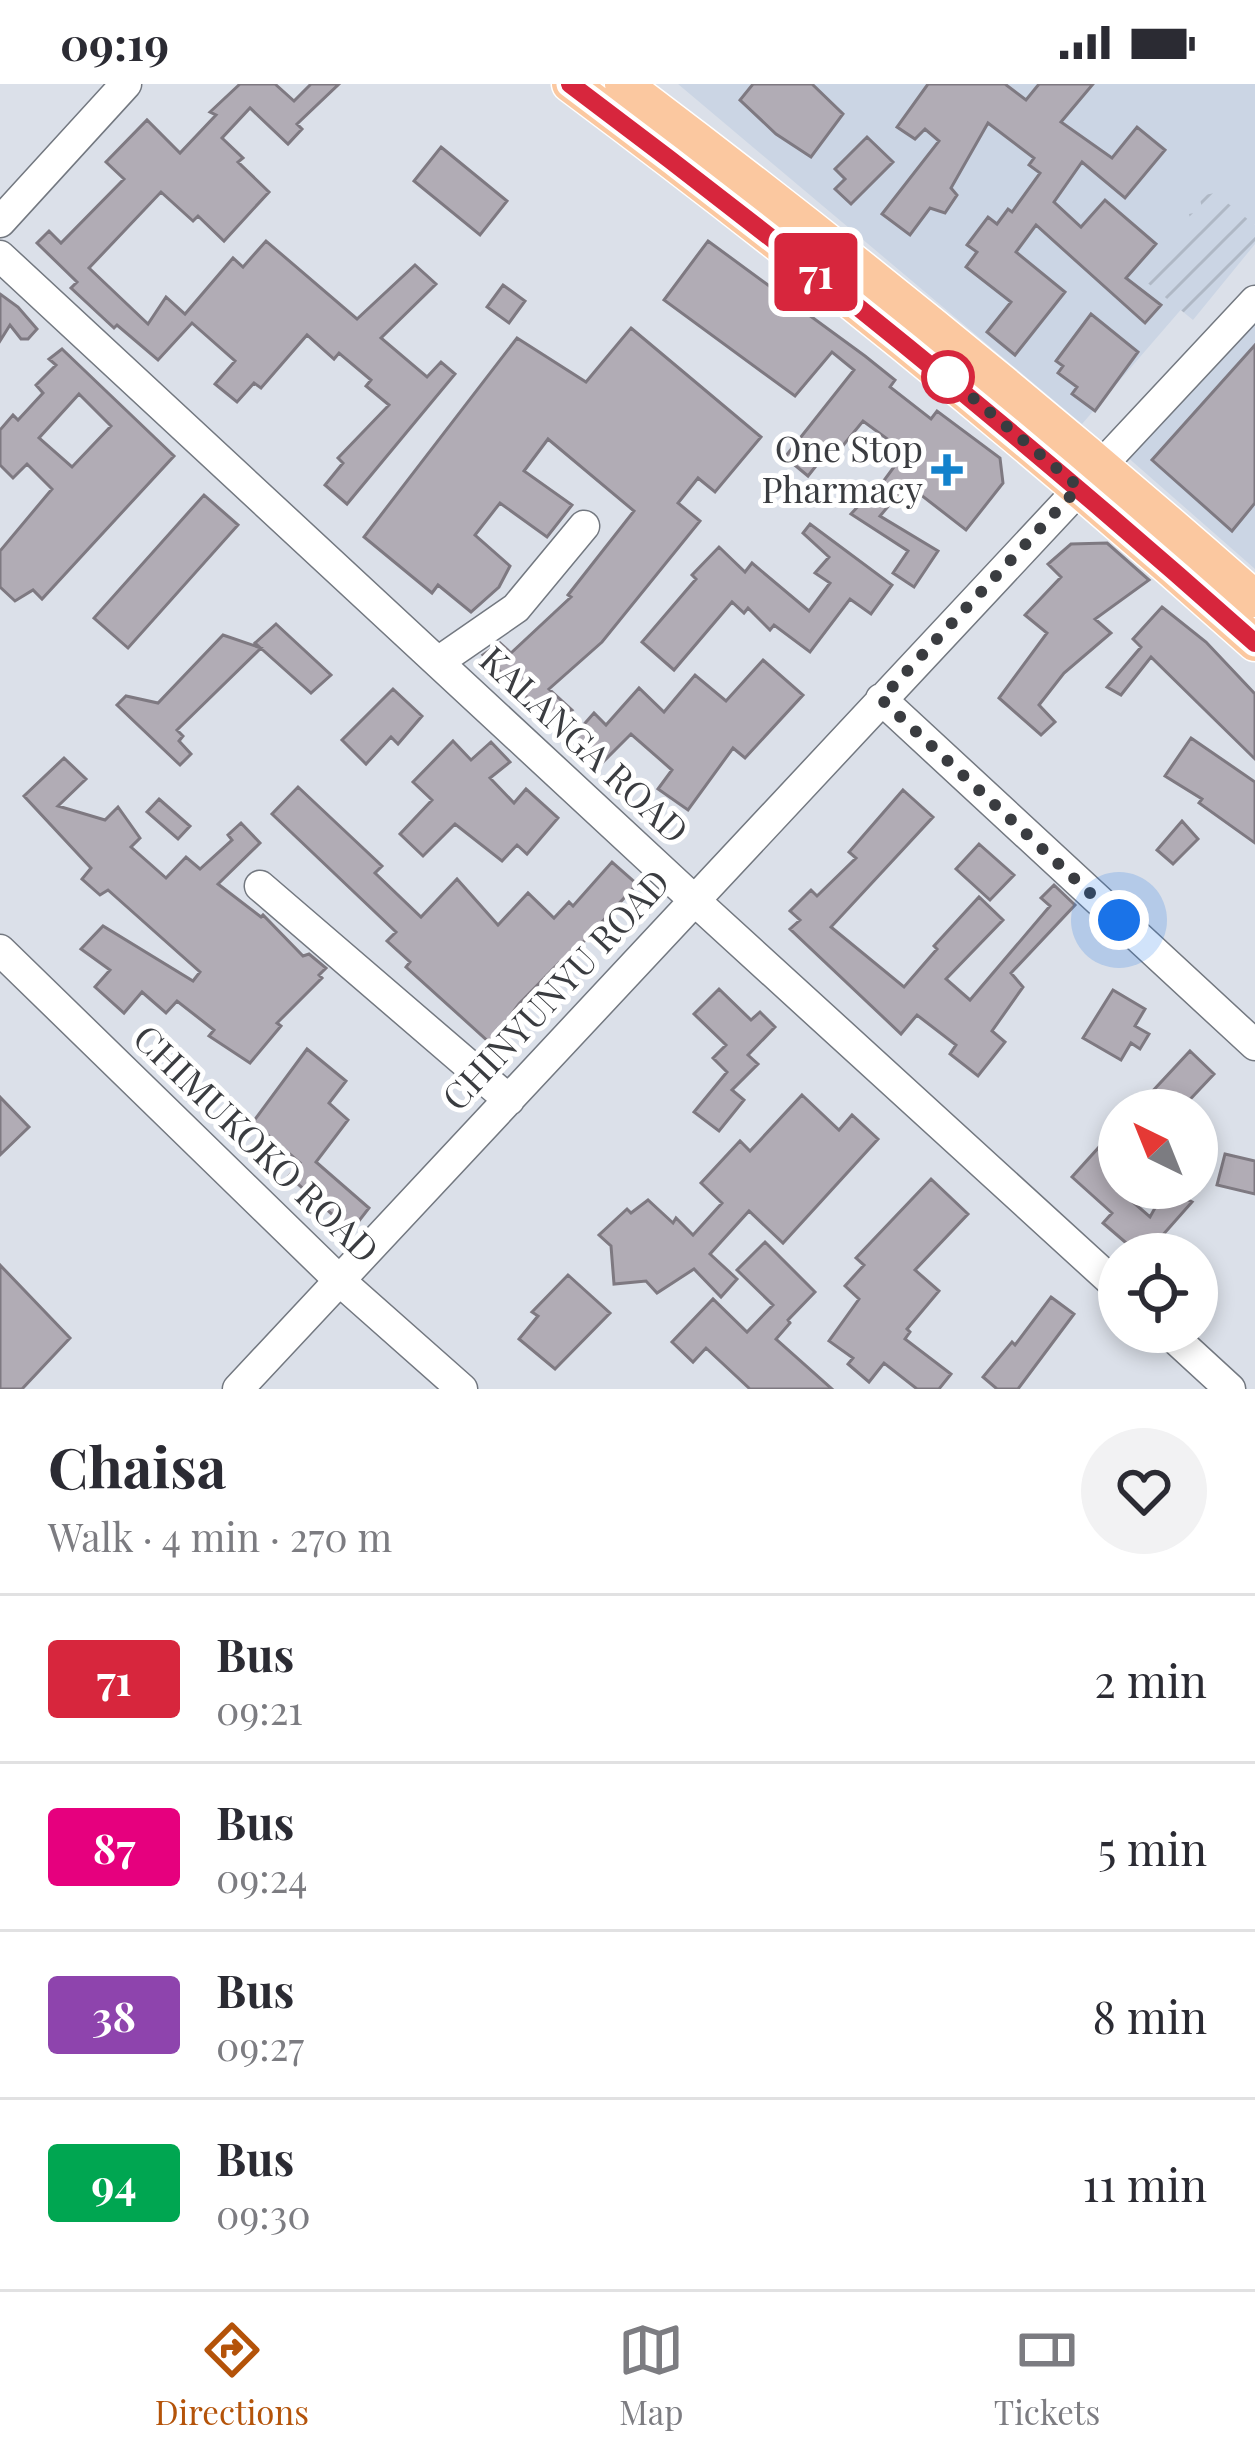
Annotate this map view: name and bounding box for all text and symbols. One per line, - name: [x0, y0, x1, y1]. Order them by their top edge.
- text: 09:19: [60, 12, 169, 72]
- line badge: 71: [762, 233, 870, 311]
- text: 71: [798, 244, 834, 300]
- unlabelled marker: [923, 352, 973, 402]
- place label: One Stop Pharmacy: [762, 423, 923, 512]
- marker: One Stop Pharmacy: [934, 457, 960, 483]
- street label: KALANGA ROAD: [471, 635, 700, 853]
- street label: CHINYUNYU ROAD: [430, 858, 679, 1119]
- your location: [1089, 890, 1149, 950]
- street label: CHIMUKOKO ROAD: [124, 1013, 390, 1272]
- north arrow: [1098, 1089, 1218, 1209]
- map controls: [1098, 1089, 1218, 1353]
- button: locate: [1098, 1233, 1218, 1353]
- text: Chaisa: [48, 1427, 226, 1503]
- button: heart: [1081, 1428, 1207, 1554]
- text: Walk · 4 min · 270 m: [48, 1510, 392, 1562]
- text: Bus: [216, 1623, 294, 1683]
- text: 2 min: [1094, 1649, 1207, 1709]
- text: 71: [96, 1651, 132, 1707]
- text: 09:21: [216, 1683, 303, 1735]
- text: Bus: [216, 1791, 294, 1851]
- text: 5 min: [1098, 1817, 1207, 1877]
- text: 87: [93, 1819, 135, 1875]
- text: 09:24: [216, 1851, 308, 1903]
- text: Bus: [216, 1959, 294, 2019]
- text: 8 min: [1092, 1985, 1207, 2045]
- text: 38: [92, 1987, 136, 2043]
- text: 09:27: [216, 2019, 304, 2071]
- text: Bus: [216, 2127, 294, 2187]
- text: 11 min: [1082, 2153, 1207, 2213]
- text: 94: [91, 2155, 137, 2211]
- text: 09:30: [216, 2187, 311, 2239]
- tab: Directions: [155, 2317, 309, 2433]
- tab: Map: [618, 2317, 684, 2433]
- tab: Tickets: [994, 2317, 1100, 2433]

